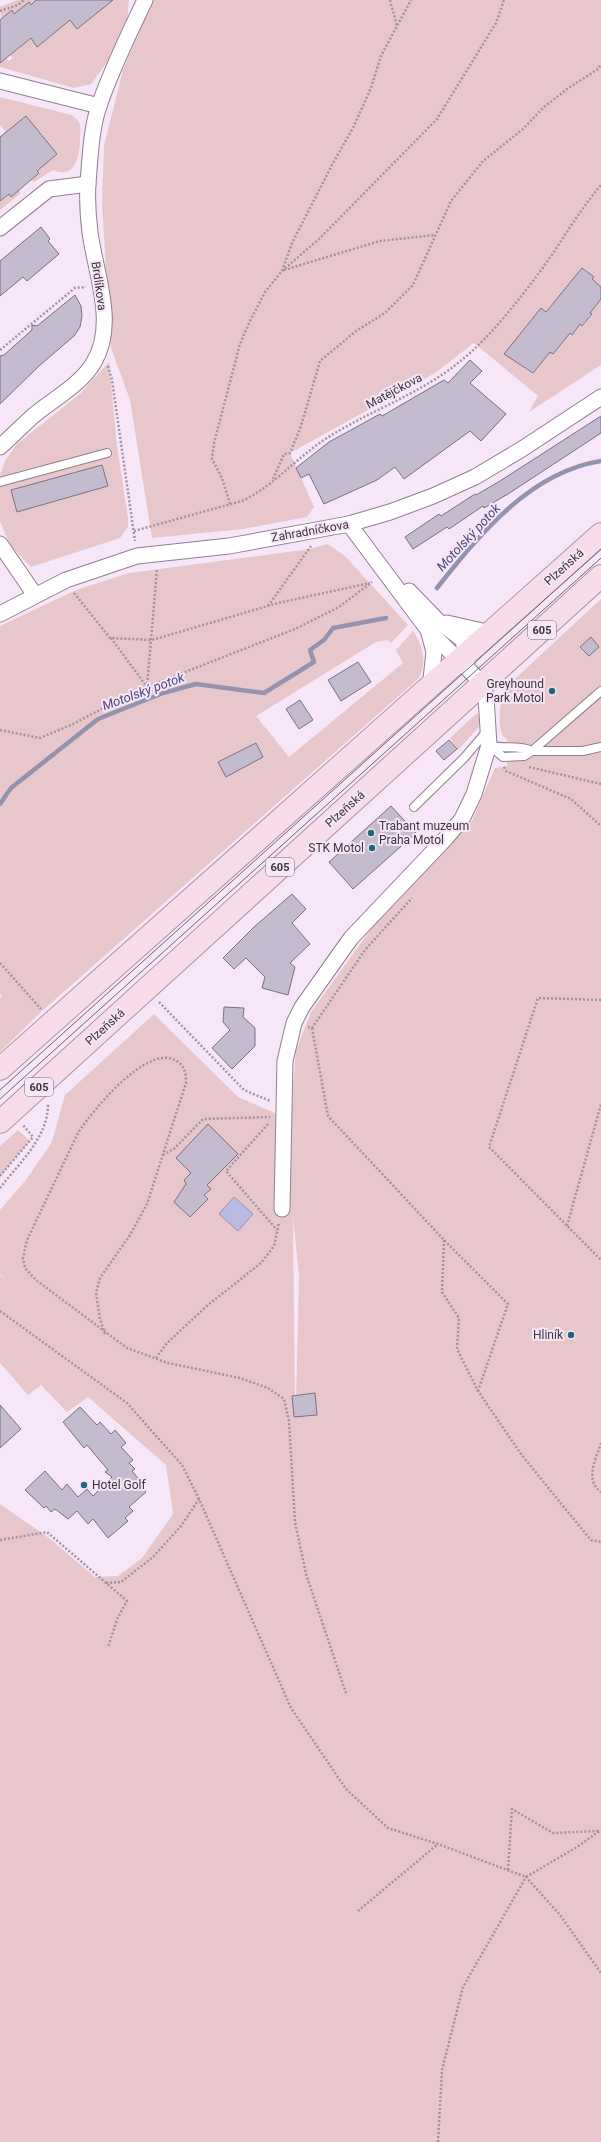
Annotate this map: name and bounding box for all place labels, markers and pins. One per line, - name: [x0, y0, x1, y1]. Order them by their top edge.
- place label: Greyhound Park Motol: [486, 677, 544, 705]
- marker: Greyhound Park Motol: [547, 686, 557, 696]
- place label: Trabant muzeum Praha Motol: [379, 819, 469, 847]
- marker: Trabant muzeum Praha Motol: [366, 828, 376, 838]
- place label: STK Motol: [308, 841, 364, 855]
- marker: STK Motol: [367, 843, 377, 853]
- place label: Hliník: [533, 1328, 564, 1342]
- marker: Hliník: [566, 1330, 576, 1340]
- place label: Hotel Golf: [92, 1478, 147, 1492]
- marker: Hotel Golf: [79, 1480, 89, 1490]

